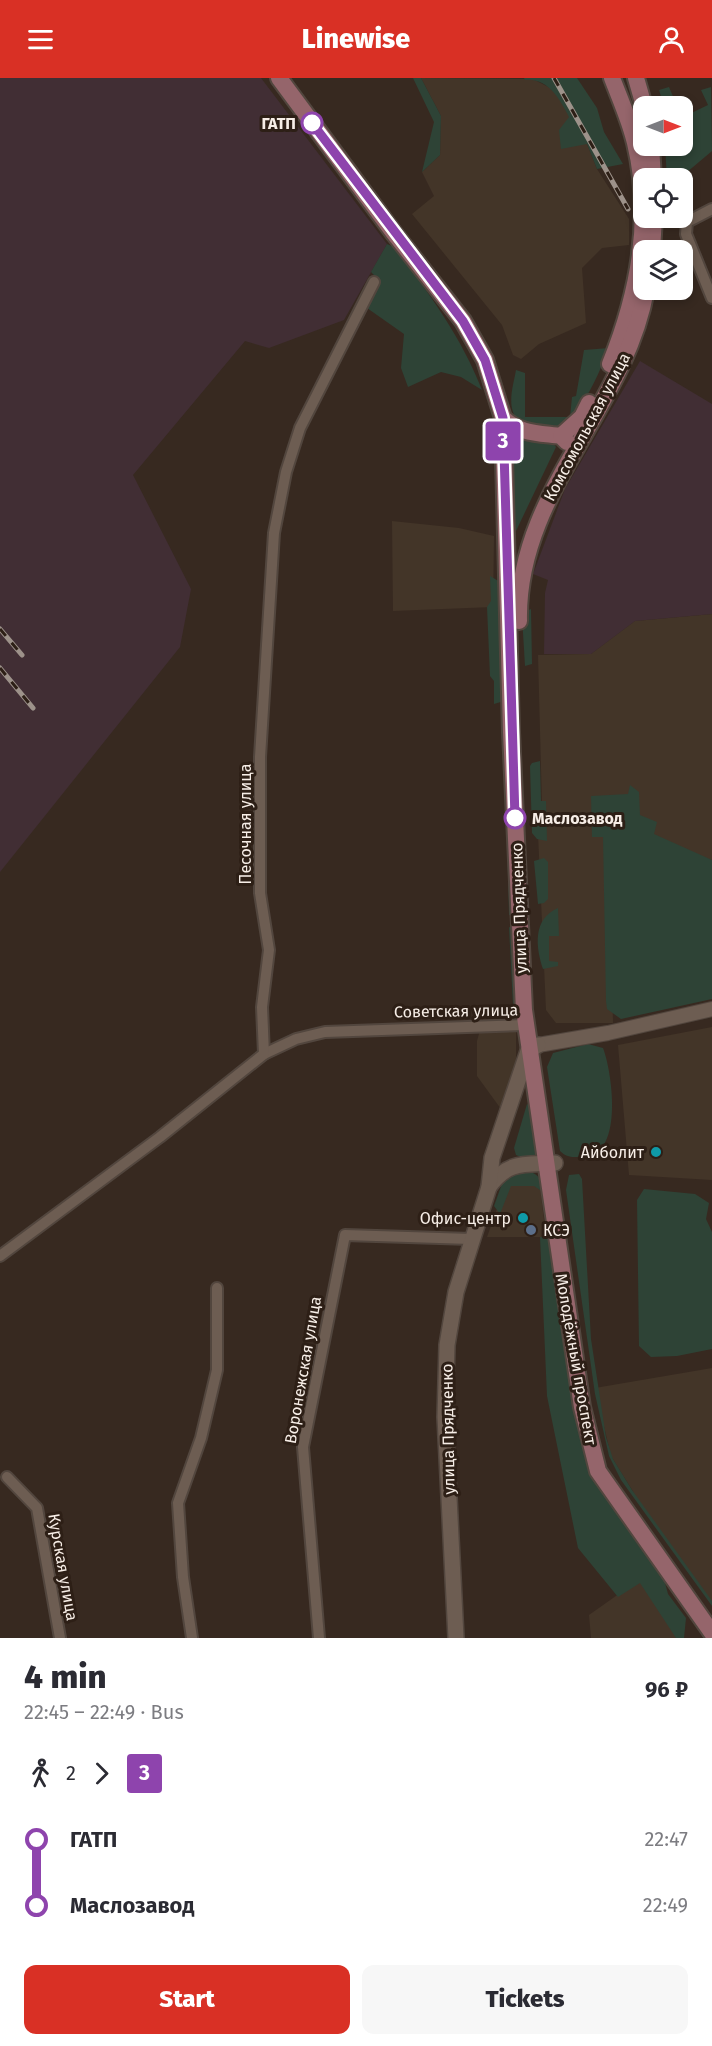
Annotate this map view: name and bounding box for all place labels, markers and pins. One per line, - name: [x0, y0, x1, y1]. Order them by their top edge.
- marker: ГАТП: [301, 112, 323, 134]
- place label: ГАТП: [262, 114, 296, 133]
- marker: Маслозавод: [504, 807, 526, 829]
- place label: Маслозавод: [532, 809, 623, 828]
- place label: Айболит: [581, 1143, 645, 1162]
- marker: Айболит: [649, 1145, 663, 1159]
- place label: Офис-центр: [420, 1209, 511, 1228]
- marker: Офис-центр: [516, 1211, 530, 1225]
- place label: КСЭ: [543, 1221, 570, 1240]
- marker: КСЭ: [524, 1223, 538, 1237]

